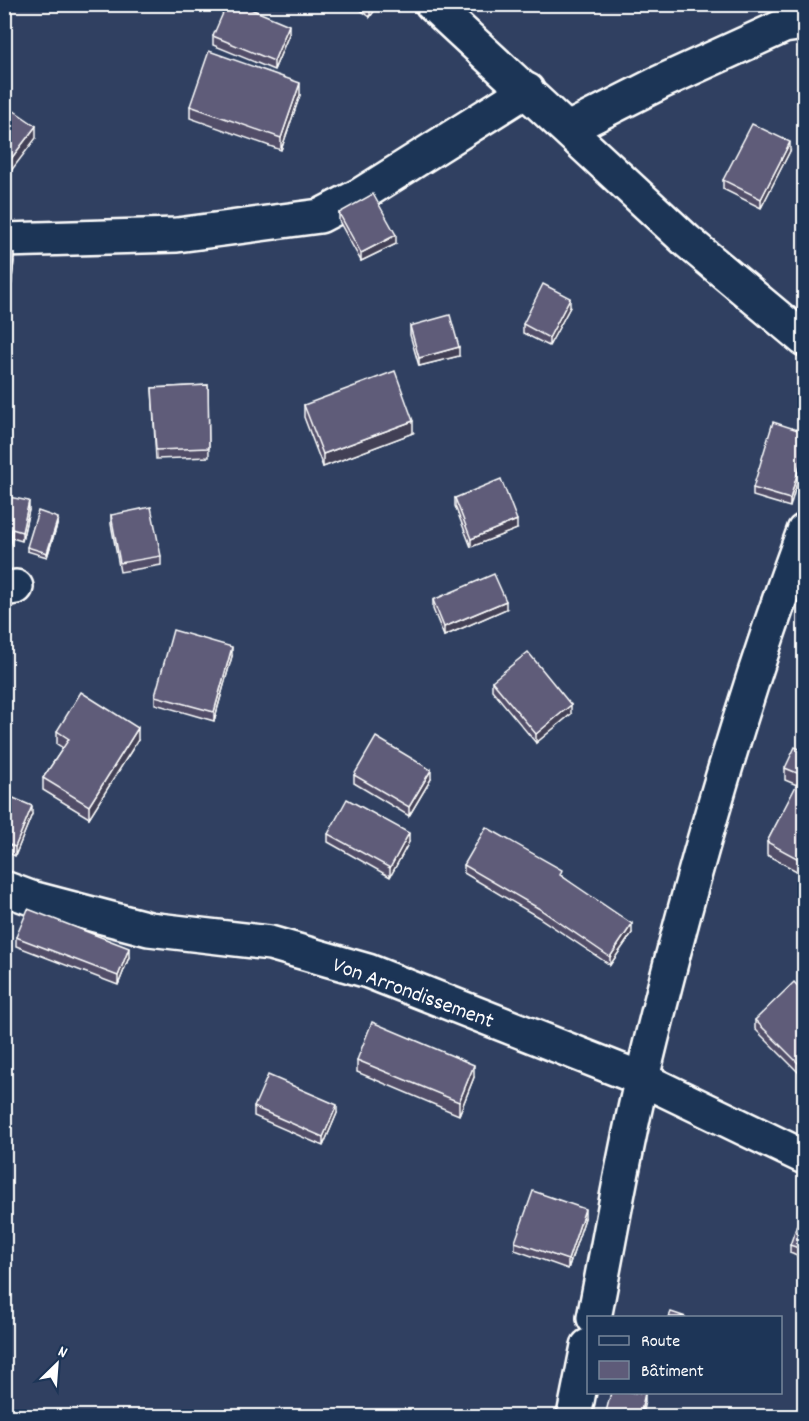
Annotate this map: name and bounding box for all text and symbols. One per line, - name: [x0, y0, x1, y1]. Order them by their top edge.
- street label: Von Arrondissement: [328, 951, 498, 1038]
- legend: [587, 1316, 782, 1394]
- text: Route: [641, 1330, 680, 1355]
- north arrow: [27, 1334, 87, 1394]
- text: N: [54, 1341, 71, 1365]
- text: Bâtiment: [641, 1360, 704, 1385]

